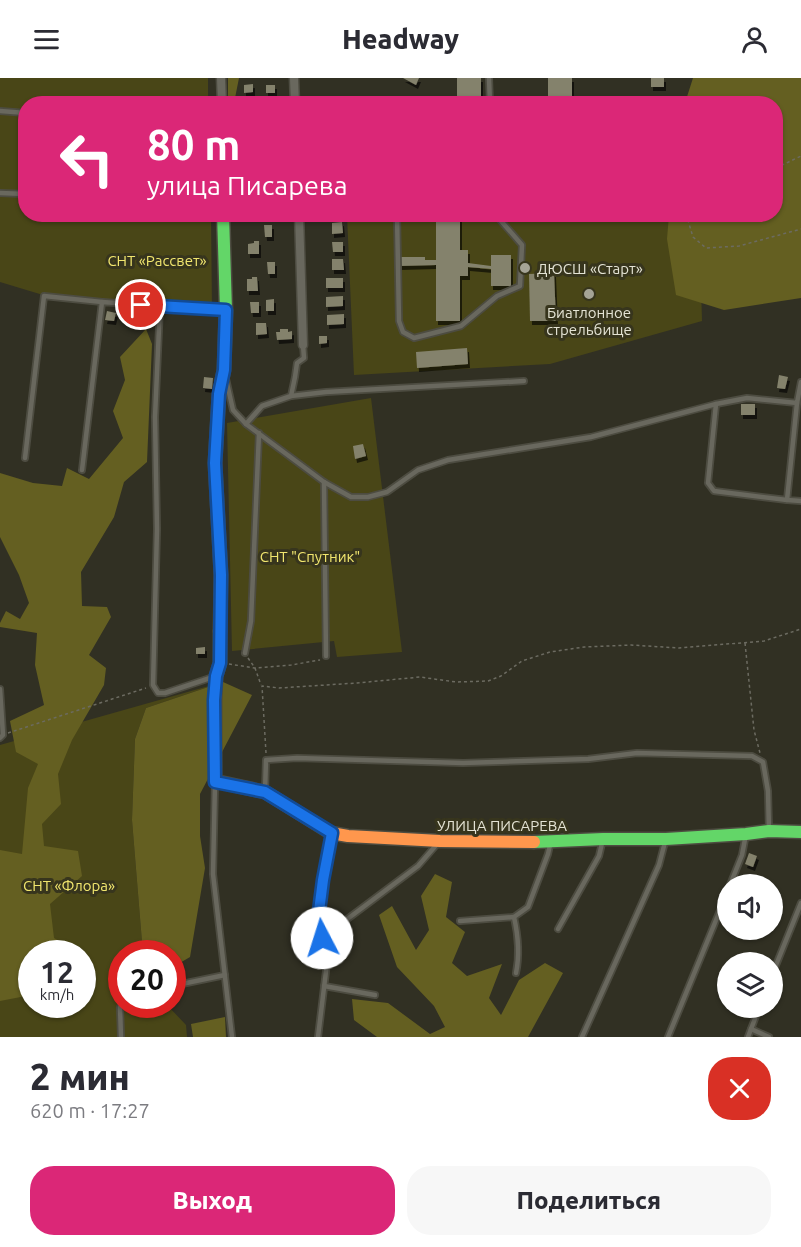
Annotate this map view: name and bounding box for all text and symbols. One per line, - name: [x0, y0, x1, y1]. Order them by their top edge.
- icon: menu: [30, 23, 63, 56]
- icon: person: [738, 23, 771, 56]
- text: Headway: [342, 24, 459, 54]
- icon: left: [48, 120, 126, 198]
- text: 80 m: [147, 121, 241, 168]
- text: улица Писарева: [147, 170, 348, 200]
- park label: СНТ «Рассвет»: [107, 252, 207, 269]
- place label: ДЮСШ «Старт»: [537, 260, 643, 277]
- marker: ДЮСШ «Старт»: [518, 261, 532, 275]
- pin: [115, 279, 166, 330]
- marker: Биатлонное стрельбище: [582, 287, 596, 301]
- icon: arrive: [124, 288, 157, 321]
- place label: Биатлонное стрельбище: [546, 304, 632, 338]
- park label: СНТ "Спутник": [260, 548, 360, 565]
- street label: УЛИЦА ПИСАРЕВА: [437, 817, 567, 834]
- map controls: [717, 874, 783, 1018]
- button: sound: [717, 874, 783, 940]
- park label: СНТ «Флора»: [23, 877, 115, 894]
- position arrow: [290, 906, 354, 970]
- speed limit sign: 20: [108, 940, 186, 1018]
- button: layers: [717, 952, 783, 1018]
- text: 12: [40, 955, 74, 989]
- text: km/h: [40, 986, 74, 1003]
- text: 2 мин: [30, 1056, 130, 1097]
- button: close: [708, 1057, 771, 1120]
- text: 620 m · 17:27: [30, 1099, 150, 1122]
- button: Выход: [30, 1166, 395, 1235]
- button: Поделиться: [407, 1166, 771, 1235]

